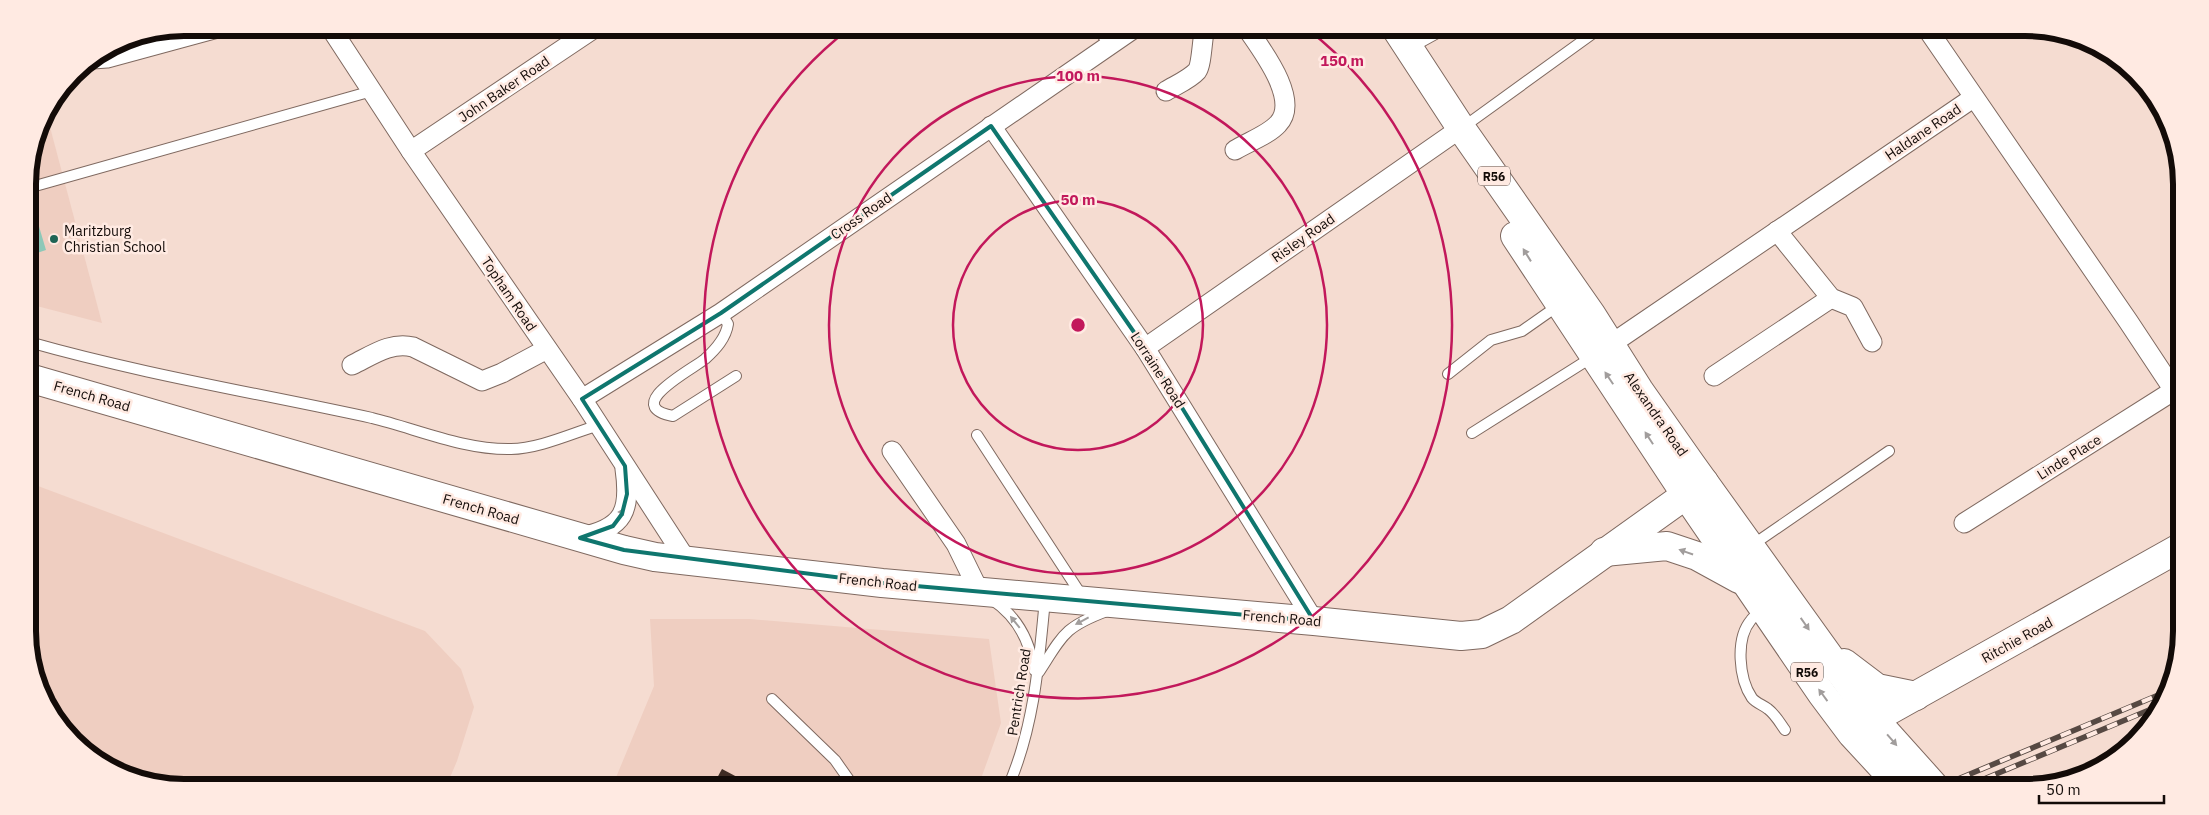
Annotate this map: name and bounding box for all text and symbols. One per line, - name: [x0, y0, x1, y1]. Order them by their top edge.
- text: 150 m: [1320, 51, 1364, 70]
- street label: John Baker Road: [455, 52, 553, 126]
- text: 100 m: [1056, 66, 1100, 85]
- street label: Haldane Road: [1882, 100, 1964, 164]
- road number: R56: [1478, 167, 1510, 186]
- street label: Cross Road: [827, 188, 895, 244]
- text: 50 m: [1061, 190, 1095, 209]
- street label: Risley Road: [1268, 210, 1338, 266]
- place label: Maritzburg Christian School: [64, 222, 166, 256]
- marker: Maritzburg Christian School: [48, 233, 60, 245]
- one-way arrow: [1522, 249, 1532, 262]
- street label: Topham Road: [477, 253, 541, 335]
- centre of rings: [1069, 316, 1087, 334]
- street label: Lorraine Road: [1127, 329, 1189, 411]
- street label: Alexandra Road: [1620, 368, 1692, 460]
- one-way arrow: [1604, 371, 1614, 385]
- street label: French Road: [52, 376, 132, 416]
- street label: Linde Place: [2034, 430, 2105, 484]
- one-way arrow: [1644, 431, 1653, 445]
- street label: French Road: [441, 489, 521, 529]
- one-way arrow: [616, 508, 625, 521]
- one-way arrow: [1678, 548, 1693, 556]
- street label: French Road: [838, 569, 918, 595]
- street label: French Road: [1242, 606, 1322, 630]
- street label: Ritchie Road: [1978, 613, 2056, 667]
- one-way arrow: [1010, 616, 1021, 629]
- one-way arrow: [1075, 617, 1089, 625]
- one-way arrow: [1800, 617, 1810, 631]
- street label: Pentrich Road: [1003, 647, 1035, 737]
- road number: R56: [1791, 662, 1823, 682]
- one-way arrow: [1818, 688, 1828, 702]
- one-way arrow: [1886, 733, 1897, 746]
- scale bar: [2039, 772, 2164, 804]
- text: 50 m: [2046, 780, 2081, 799]

